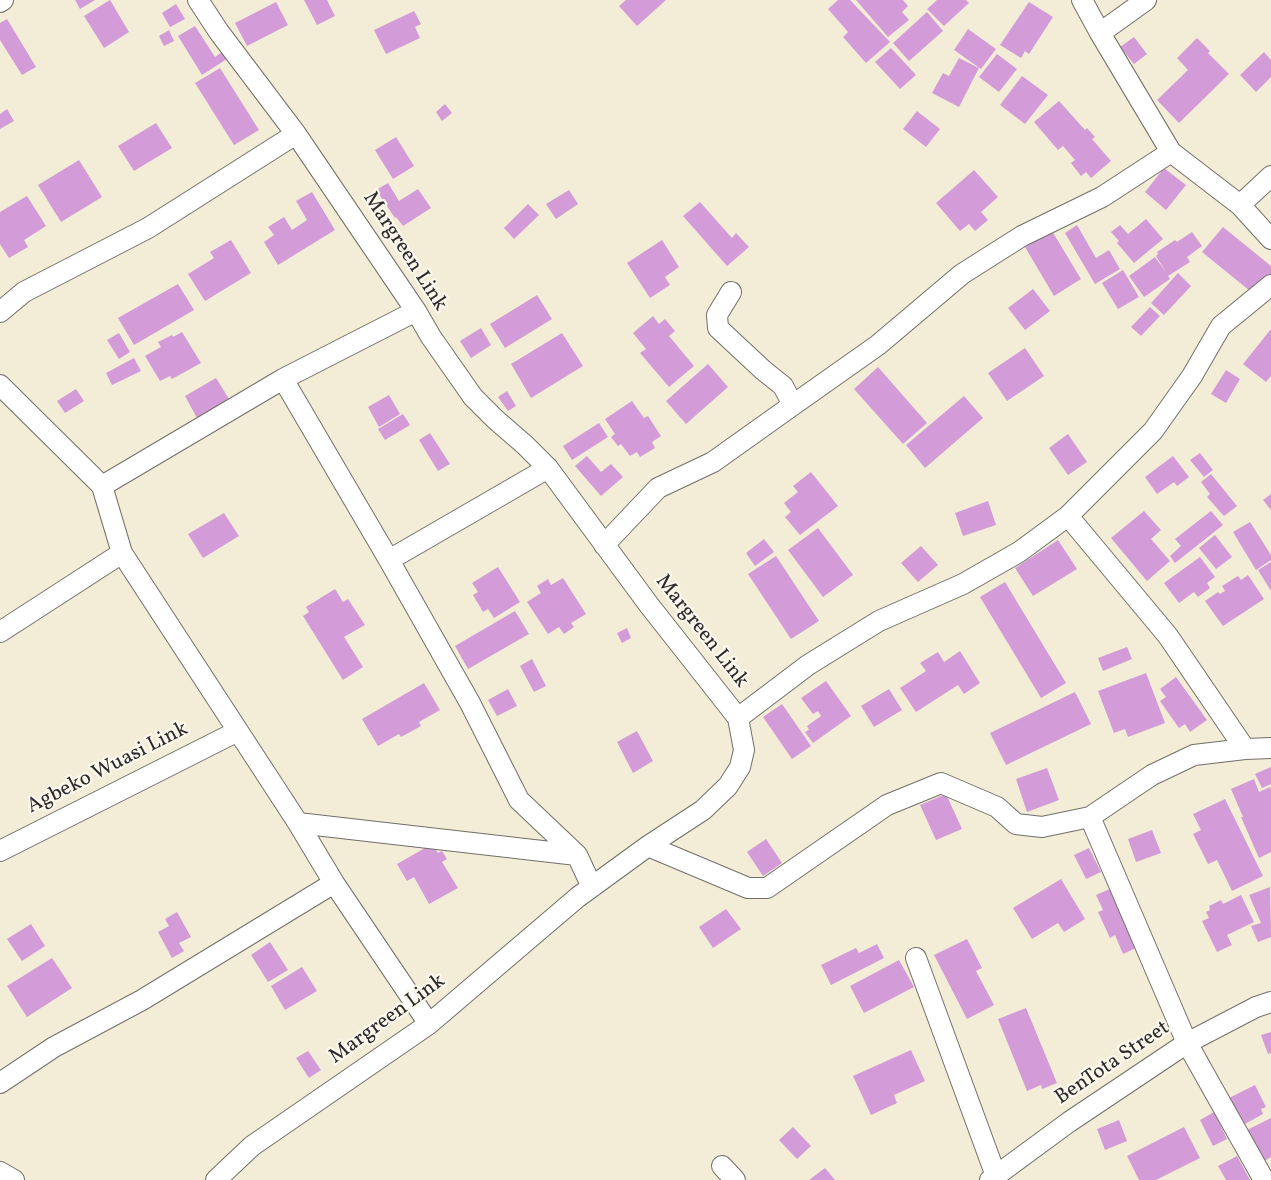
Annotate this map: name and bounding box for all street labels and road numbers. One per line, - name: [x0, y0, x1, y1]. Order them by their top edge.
- street label: Margreen Link: [356, 188, 452, 316]
- street label: Margreen Link: [649, 570, 753, 694]
- street label: Agbeko Wuasi Link: [23, 717, 193, 821]
- street label: Margreen Link: [325, 970, 451, 1070]
- street label: BenTota Street: [1051, 1016, 1175, 1112]

